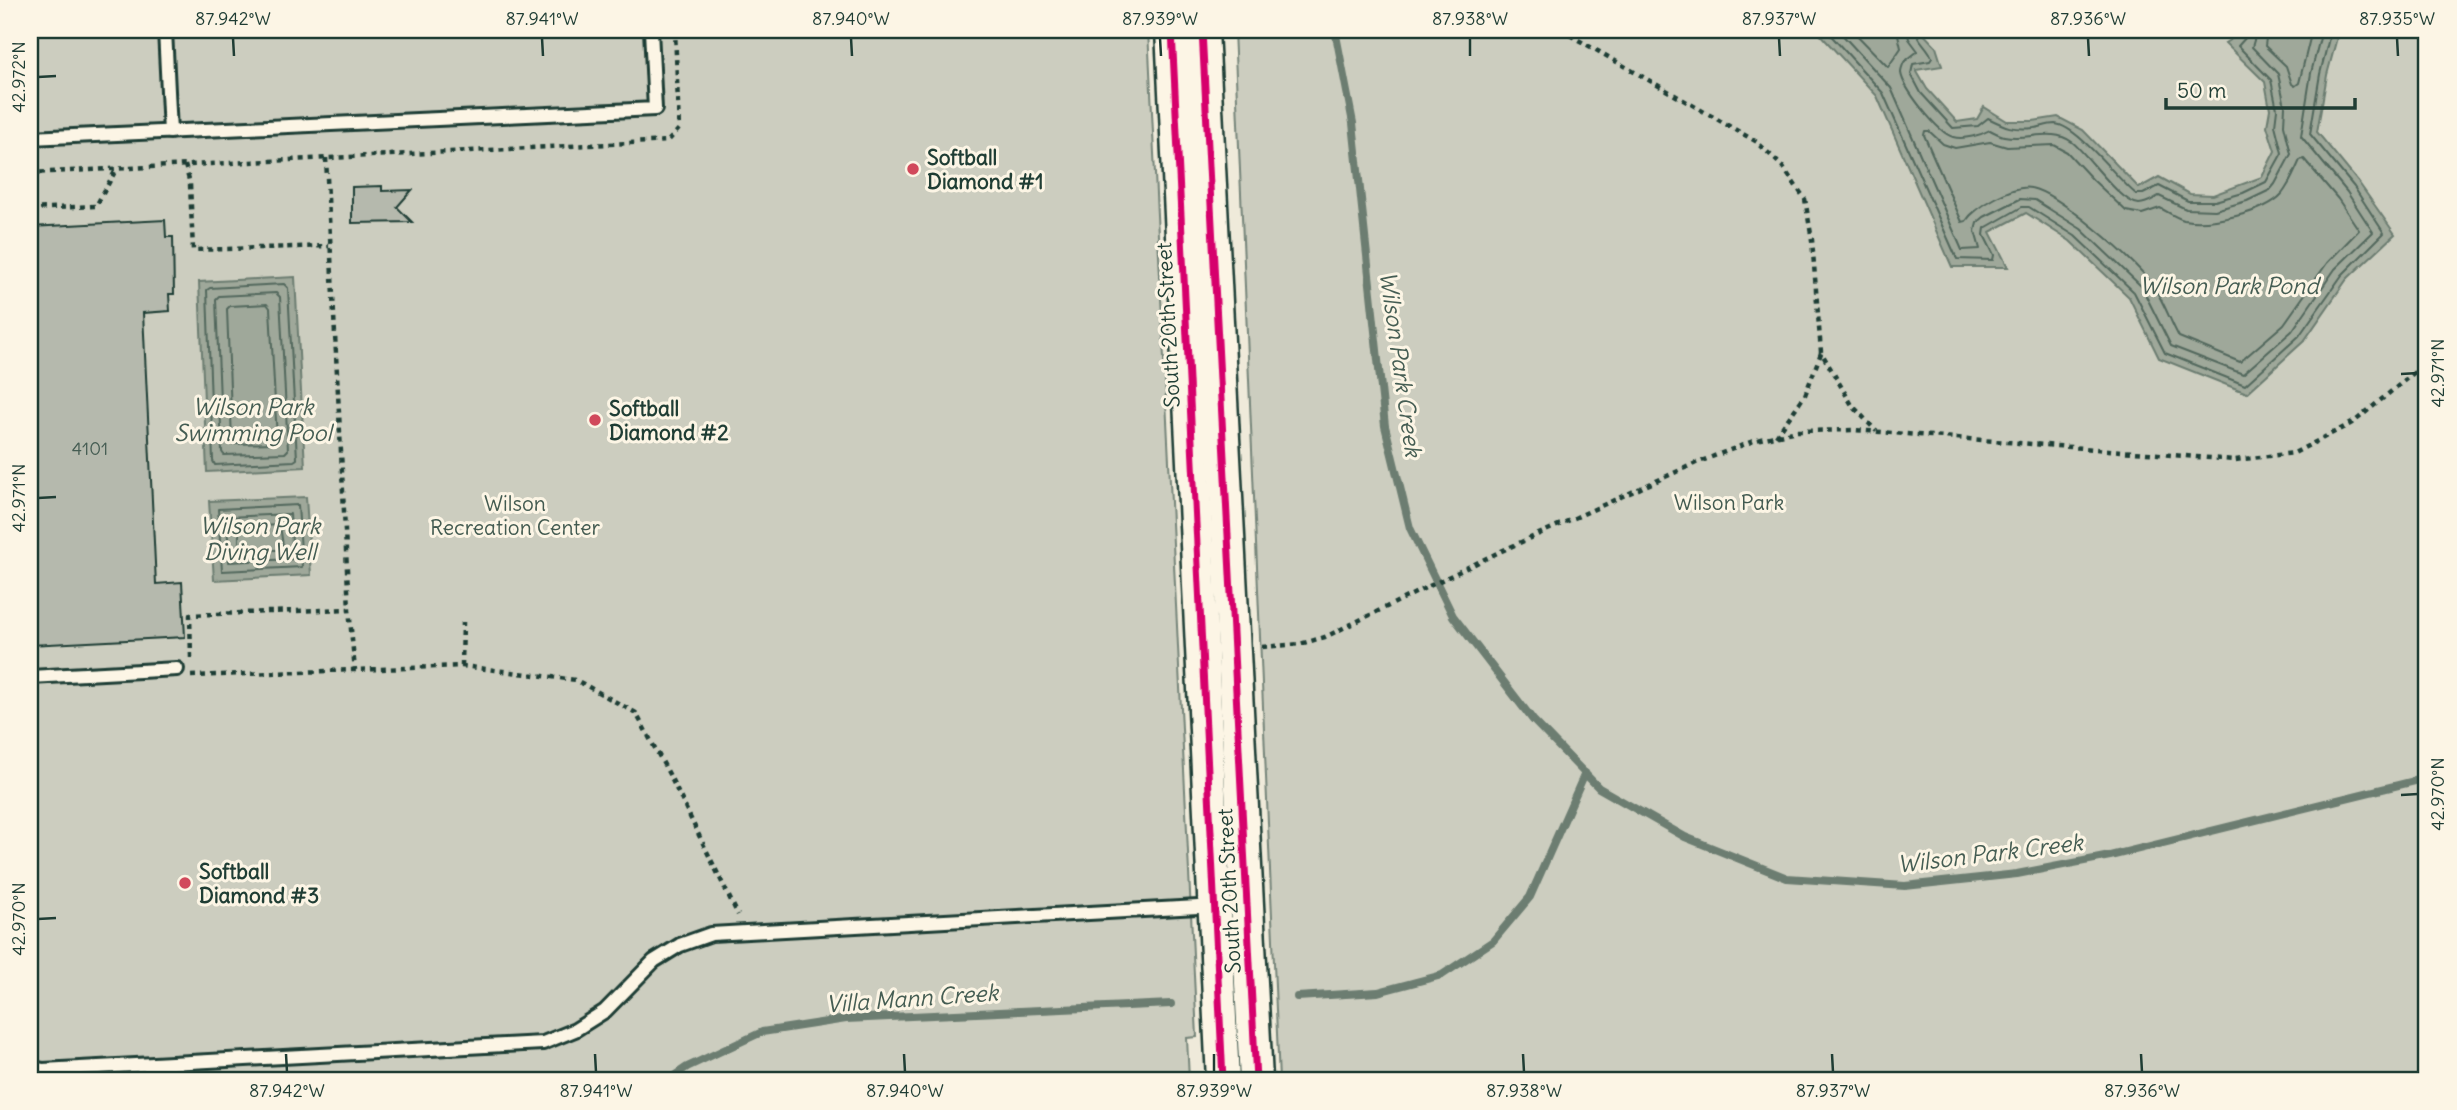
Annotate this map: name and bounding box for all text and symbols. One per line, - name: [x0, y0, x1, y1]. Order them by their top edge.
- text: 87.942°W: [195, 7, 271, 30]
- text: 87.941°W: [505, 7, 579, 30]
- text: 87.940°W: [812, 7, 890, 30]
- text: 87.939°W: [1122, 7, 1198, 30]
- text: 87.938°W: [1432, 7, 1508, 30]
- text: 87.937°W: [1742, 7, 1816, 30]
- text: 87.936°W: [2050, 7, 2126, 30]
- text: 87.935°W: [2359, 7, 2435, 30]
- text: 42.972°N: [7, 41, 30, 113]
- scale bar: [2166, 66, 2356, 110]
- text: 50 m: [2177, 77, 2226, 104]
- place label: Softball Diamond #1: [927, 144, 1044, 195]
- marker: Softball Diamond #1: [905, 161, 921, 177]
- street label: South 20th Street: [1150, 242, 1186, 408]
- water label: Wilson Park Creek: [1374, 270, 1429, 460]
- water label: Wilson Park Pond: [2139, 271, 2322, 300]
- text: 42.971°N: [2426, 339, 2449, 407]
- water label: Wilson Park Swimming Pool: [174, 392, 334, 447]
- place label: Softball Diamond #2: [609, 395, 729, 446]
- marker: Softball Diamond #2: [587, 412, 603, 428]
- house number: 4101: [72, 437, 108, 460]
- text: 42.971°N: [7, 464, 30, 532]
- park label: Wilson Park: [1674, 489, 1784, 516]
- park label: Wilson Recreation Center: [430, 490, 601, 541]
- water label: Wilson Park Diving Well: [200, 511, 322, 566]
- text: 42.970°N: [2426, 757, 2449, 831]
- street label: South 20th Street: [1211, 808, 1247, 974]
- water label: Wilson Park Creek: [1896, 827, 2086, 879]
- place label: Softball Diamond #3: [199, 858, 319, 909]
- marker: Softball Diamond #3: [177, 875, 193, 891]
- text: 42.970°N: [7, 882, 30, 956]
- water label: Villa Mann Creek: [825, 977, 1000, 1018]
- text: 87.942°W: [249, 1079, 325, 1102]
- text: 87.941°W: [559, 1079, 633, 1102]
- text: 87.940°W: [866, 1079, 944, 1102]
- text: 87.939°W: [1176, 1079, 1252, 1102]
- text: 87.938°W: [1486, 1079, 1562, 1102]
- text: 87.937°W: [1796, 1079, 1870, 1102]
- text: 87.936°W: [2104, 1079, 2180, 1102]

